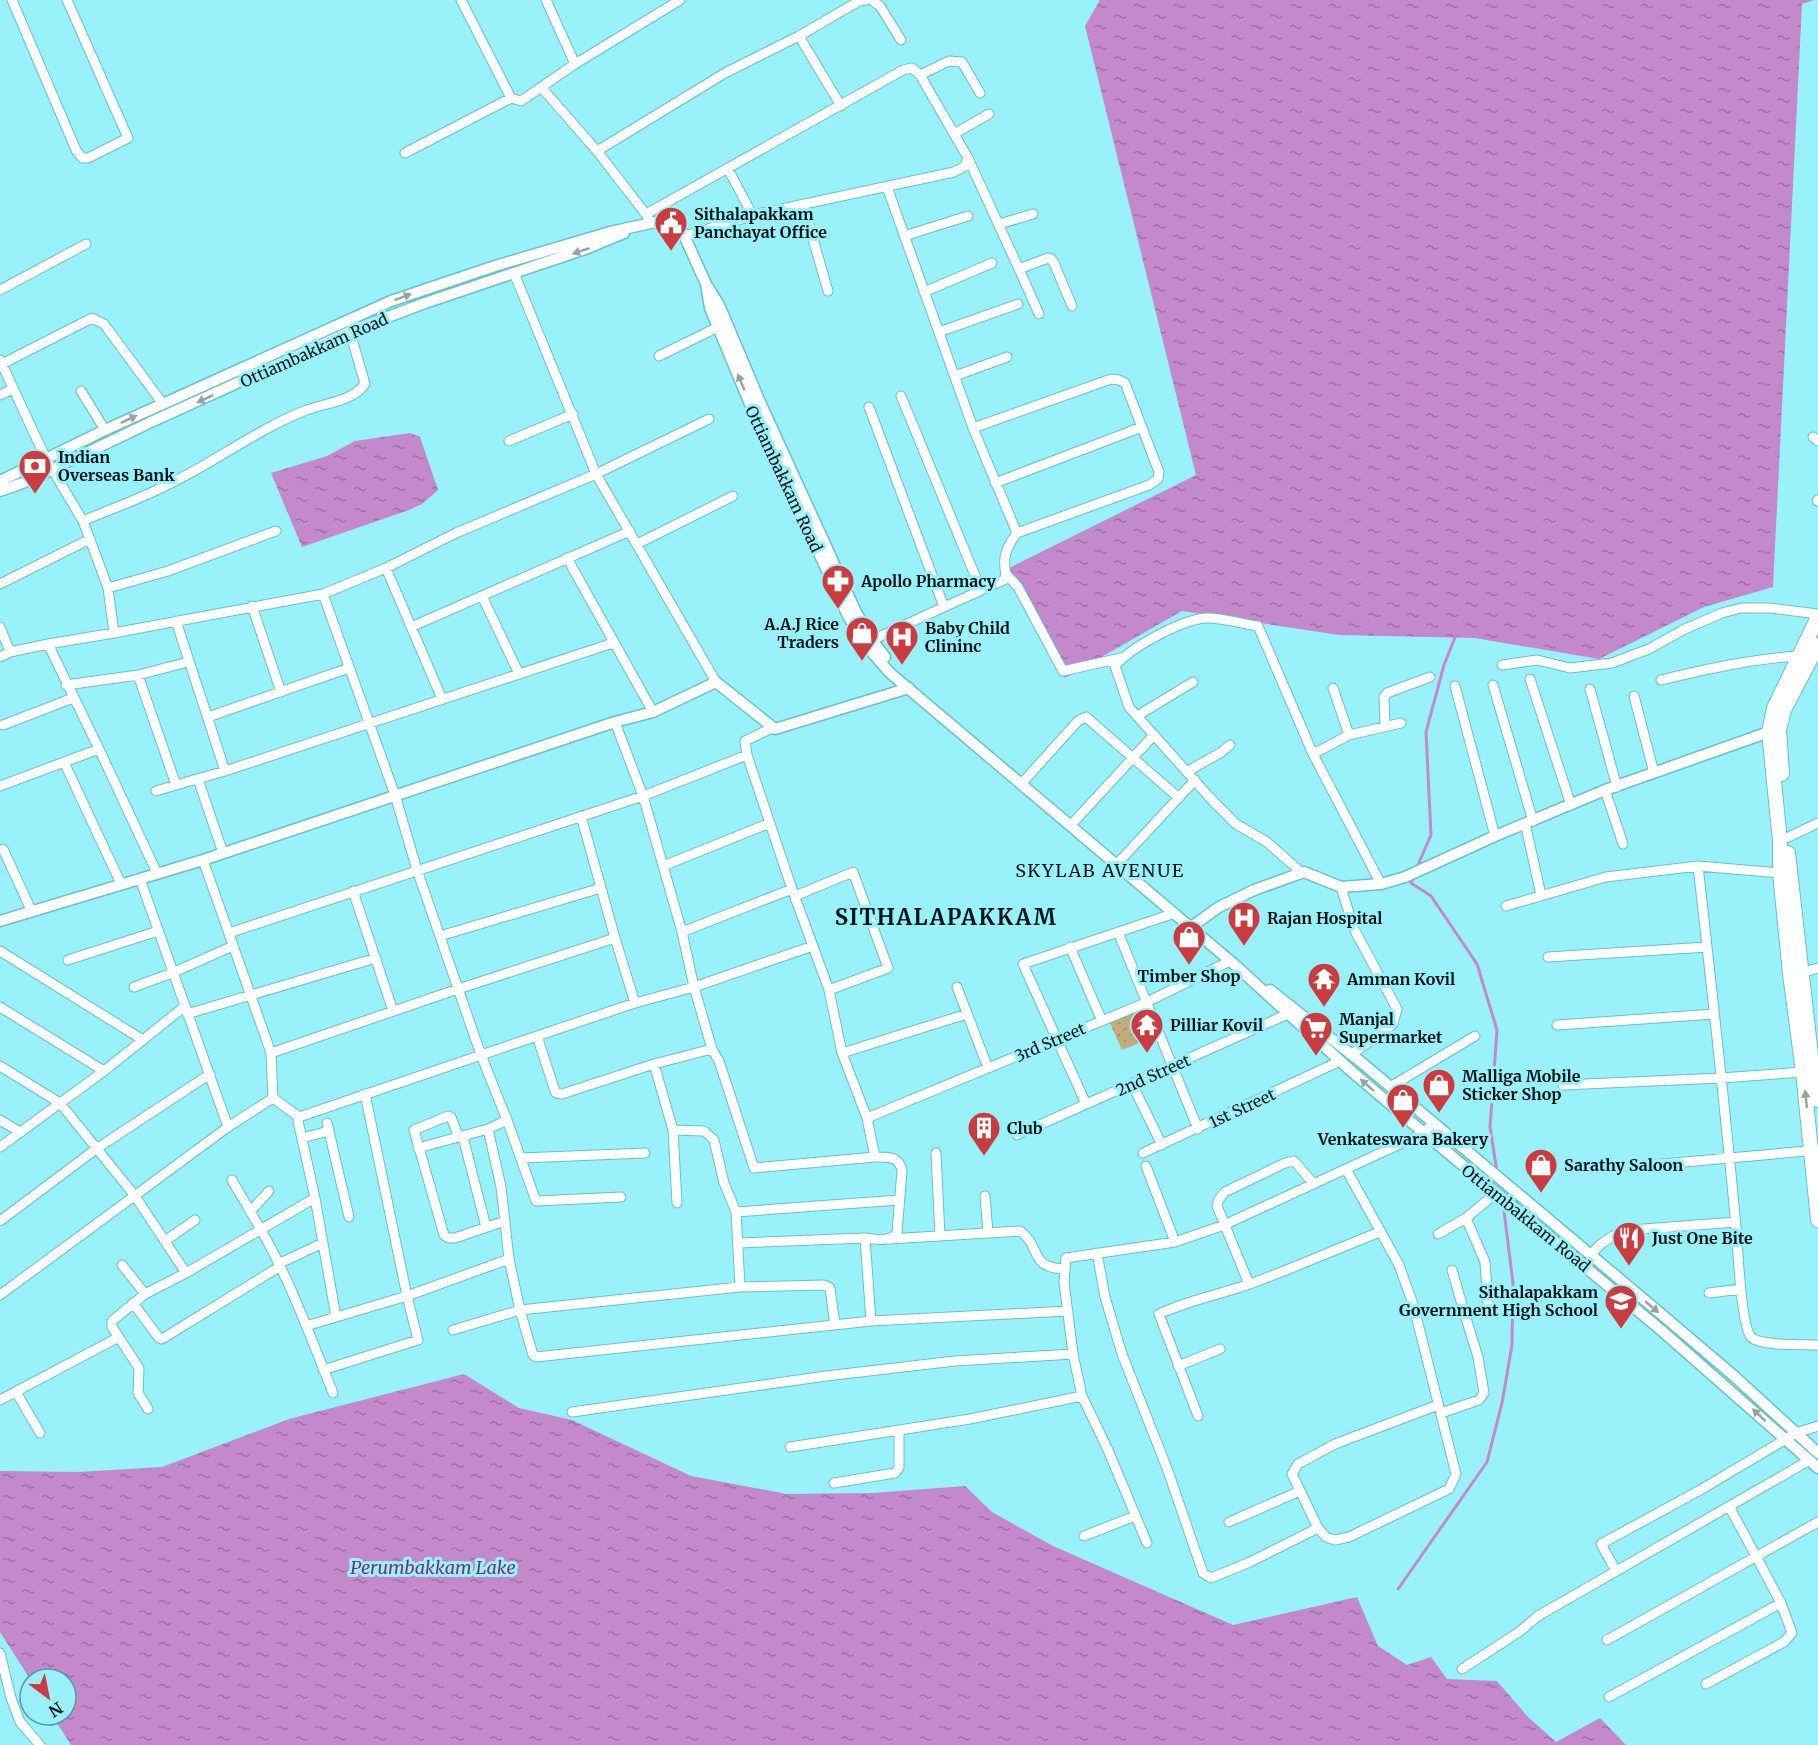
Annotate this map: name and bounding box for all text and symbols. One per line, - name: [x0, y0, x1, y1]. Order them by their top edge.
- place label: Sithalapakkam Panchayat Office: [694, 204, 827, 242]
- public building icon: Sithalapakkam Panchayat Office: [653, 205, 689, 252]
- one-way arrow: [572, 246, 590, 256]
- one-way arrow: [394, 292, 412, 302]
- street label: Ottiambakkam Road: [237, 308, 391, 392]
- one-way arrow: [736, 373, 746, 391]
- one-way arrow: [196, 394, 213, 403]
- street label: Ottiambakkam Road: [741, 402, 827, 556]
- one-way arrow: [120, 415, 137, 424]
- place label: Indian Overseas Bank: [58, 447, 175, 485]
- bank icon: Indian Overseas Bank: [17, 448, 53, 495]
- pharmacy icon: Apollo Pharmacy: [820, 563, 856, 610]
- place label: Apollo Pharmacy: [860, 571, 997, 591]
- place label: A.A.J Rice Traders: [763, 614, 839, 652]
- shop icon: A.A.J Rice Traders: [844, 615, 880, 662]
- place label: Baby Child Clininc: [925, 618, 1010, 656]
- hospital icon: Baby Child Clininc: [884, 619, 920, 666]
- district label: SKYLAB AVENUE: [1015, 859, 1185, 882]
- hospital icon: Rajan Hospital: [1226, 900, 1262, 947]
- district label: SITHALAPAKKAM: [835, 903, 1057, 931]
- place label: Rajan Hospital: [1267, 908, 1383, 928]
- shop icon: Timber Shop: [1171, 919, 1207, 966]
- temple icon: Amman Kovil: [1306, 961, 1342, 1008]
- place label: Timber Shop: [1138, 966, 1240, 986]
- place label: Amman Kovil: [1346, 969, 1455, 989]
- temple icon: Pilliar Kovil: [1129, 1007, 1165, 1054]
- place label: Manjal Supermarket: [1339, 1009, 1443, 1047]
- supermarket icon: Manjal Supermarket: [1298, 1010, 1334, 1057]
- place label: Pilliar Kovil: [1170, 1015, 1263, 1035]
- street label: 3rd Street: [1012, 1018, 1089, 1066]
- street label: 2nd Street: [1113, 1049, 1194, 1100]
- place label: Malliga Mobile Sticker Shop: [1462, 1066, 1581, 1104]
- shop icon: Malliga Mobile Sticker Shop: [1421, 1067, 1457, 1114]
- one-way arrow: [1360, 1079, 1375, 1092]
- shop icon: Venkateswara Bakery: [1385, 1082, 1421, 1129]
- street label: 1st Street: [1206, 1084, 1279, 1132]
- one-way arrow: [1801, 1090, 1811, 1109]
- building icon: Club: [966, 1110, 1002, 1157]
- place label: Club: [1007, 1118, 1043, 1138]
- place label: Venkateswara Bakery: [1317, 1129, 1489, 1149]
- shop icon: Sarathy Saloon: [1523, 1147, 1559, 1194]
- place label: Sarathy Saloon: [1564, 1155, 1683, 1175]
- street label: Ottiambakkam Road: [1458, 1160, 1595, 1276]
- restaurant icon: Just One Bite: [1611, 1220, 1647, 1267]
- place label: Just One Bite: [1651, 1228, 1753, 1248]
- place label: Sithalapakkam Government High School: [1399, 1282, 1598, 1320]
- school or university icon: Sithalapakkam Government High School: [1603, 1283, 1639, 1330]
- one-way arrow: [1644, 1300, 1660, 1313]
- one-way arrow: [1752, 1409, 1766, 1423]
- water label: Perumbakkam Lake: [350, 1556, 516, 1579]
- north arrow: [18, 1667, 78, 1727]
- text: N: [45, 1698, 67, 1722]

